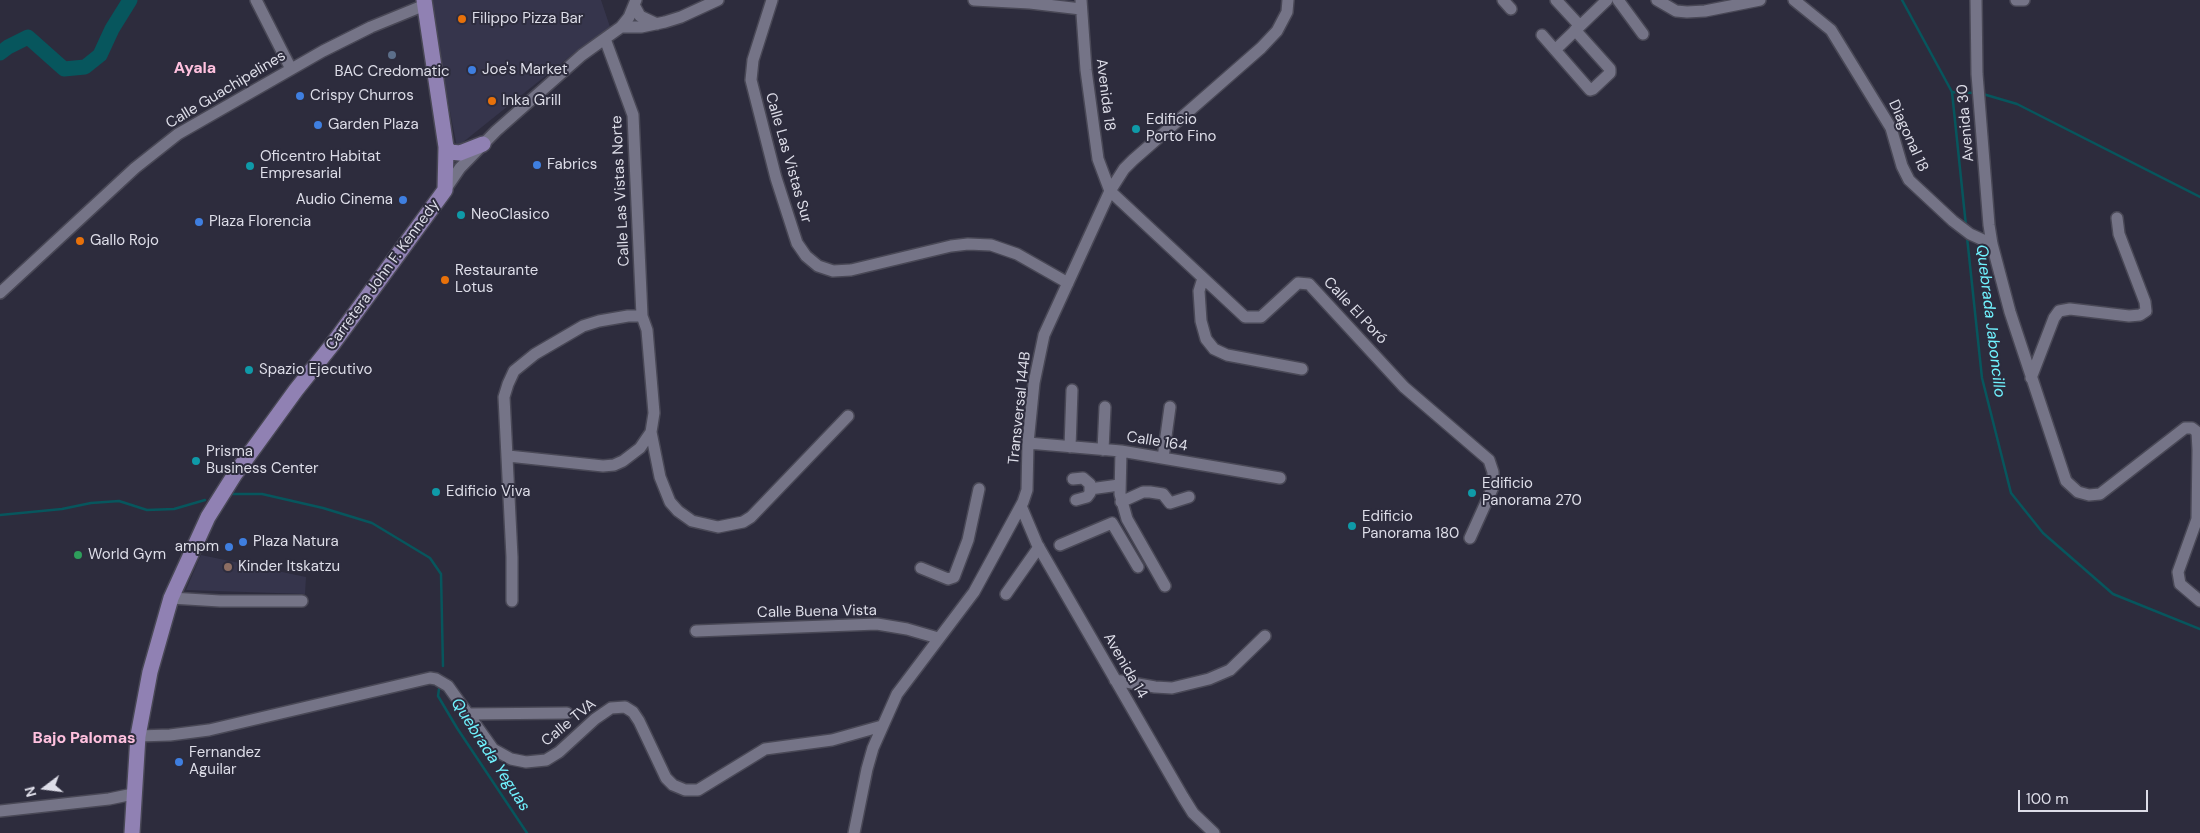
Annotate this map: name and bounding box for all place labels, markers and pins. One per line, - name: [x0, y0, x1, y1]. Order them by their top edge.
- place label: Filippo Pizza Bar: [472, 10, 583, 28]
- marker: Filippo Pizza Bar: [456, 13, 468, 25]
- marker: BAC Credomatic: [386, 49, 398, 61]
- place label: Joe's Market: [482, 61, 568, 79]
- place label: BAC Credomatic: [334, 63, 450, 81]
- marker: Joe's Market: [466, 64, 478, 76]
- place label: Crispy Churros: [310, 87, 414, 105]
- marker: Crispy Churros: [294, 90, 306, 102]
- place label: Inka Grill: [502, 92, 561, 110]
- marker: Inka Grill: [486, 95, 498, 107]
- place label: Edificio Porto Fino: [1146, 111, 1216, 146]
- place label: Garden Plaza: [328, 116, 419, 134]
- marker: Garden Plaza: [312, 119, 324, 131]
- marker: Edificio Porto Fino: [1130, 123, 1142, 135]
- place label: Oficentro Habitat Empresarial: [260, 148, 381, 183]
- place label: Fabrics: [547, 156, 597, 174]
- marker: Fabrics: [531, 159, 543, 171]
- marker: Oficentro Habitat Empresarial: [244, 160, 256, 172]
- place label: Audio Cinema: [296, 191, 393, 209]
- marker: Audio Cinema: [397, 194, 409, 206]
- place label: NeoClasico: [471, 206, 550, 224]
- marker: NeoClasico: [455, 209, 467, 221]
- place label: Plaza Florencia: [209, 213, 311, 231]
- marker: Plaza Florencia: [193, 216, 205, 228]
- place label: Gallo Rojo: [90, 232, 159, 250]
- marker: Gallo Rojo: [74, 235, 86, 247]
- place label: Restaurante Lotus: [455, 262, 538, 297]
- marker: Restaurante Lotus: [439, 274, 451, 286]
- place label: Spazio Ejecutivo: [259, 361, 372, 379]
- marker: Spazio Ejecutivo: [243, 364, 255, 376]
- place label: Prisma Business Center: [206, 443, 319, 478]
- marker: Prisma Business Center: [190, 455, 202, 467]
- place label: Edificio Panorama 270: [1482, 475, 1582, 510]
- place label: Edificio Viva: [446, 483, 530, 501]
- marker: Edificio Viva: [430, 486, 442, 498]
- marker: Edificio Panorama 270: [1466, 487, 1478, 499]
- place label: Edificio Panorama 180: [1362, 508, 1459, 543]
- marker: Edificio Panorama 180: [1346, 520, 1358, 532]
- place label: Plaza Natura: [253, 533, 339, 551]
- marker: Plaza Natura: [237, 536, 249, 548]
- place label: ampm: [175, 538, 219, 556]
- marker: ampm: [223, 541, 235, 553]
- place label: World Gym: [88, 546, 166, 564]
- marker: World Gym: [72, 549, 84, 561]
- place label: Kinder Itskatzu: [238, 558, 340, 576]
- marker: Kinder Itskatzu: [222, 561, 234, 573]
- place label: Fernandez Aguilar: [189, 744, 261, 779]
- marker: Fernandez Aguilar: [173, 756, 185, 768]

